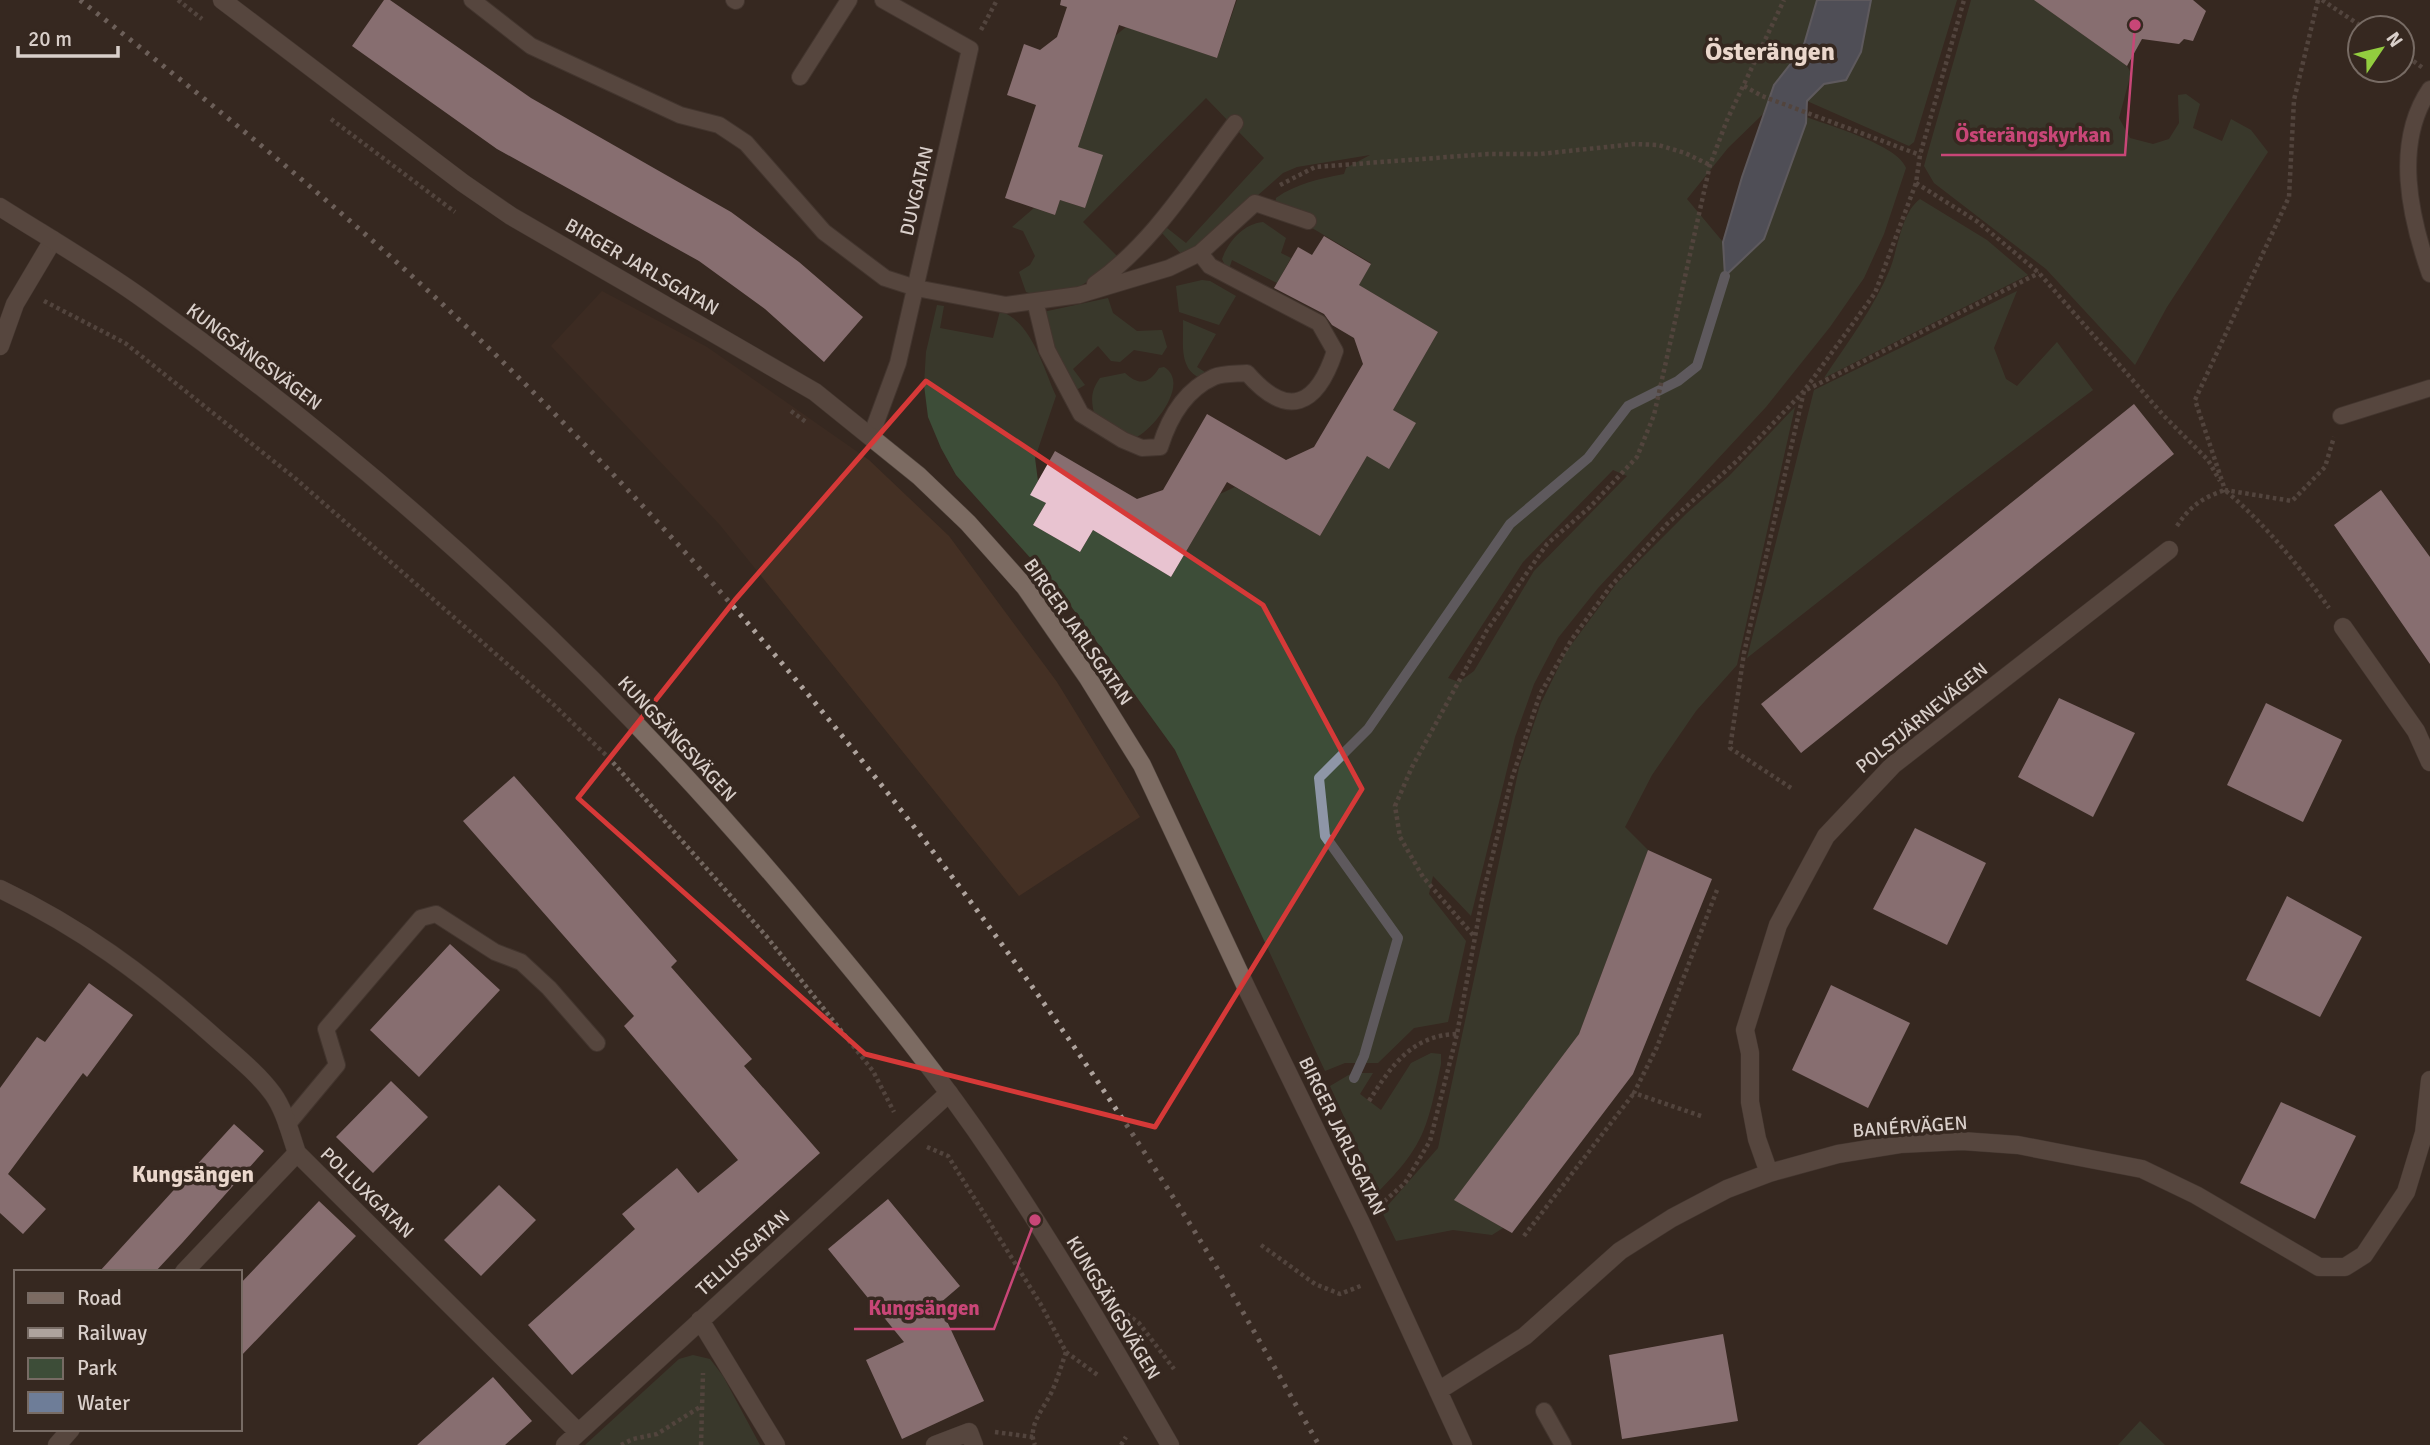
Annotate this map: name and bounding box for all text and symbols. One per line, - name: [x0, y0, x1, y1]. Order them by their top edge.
- scale bar: [18, 14, 117, 58]
- north arrow: [2346, 14, 2416, 84]
- text: 20 m: [28, 26, 72, 52]
- text: N: [2380, 28, 2408, 52]
- district label: Österängen: [1705, 36, 1835, 68]
- callout: Österängskyrkan: [1941, 113, 2125, 155]
- text: Österängskyrkan: [1955, 122, 2111, 148]
- street label: DUVGATAN: [895, 144, 939, 238]
- street label: BIRGER JARLSGATAN: [561, 213, 723, 321]
- street label: KUNGSÄNGSVÄGEN: [182, 298, 326, 416]
- street label: BIRGER JARLSGATAN: [1018, 554, 1138, 710]
- street label: POLSTJÄRNEVÄGEN: [1851, 657, 1993, 779]
- street label: KUNGSÄNGSVÄGEN: [612, 671, 742, 807]
- street label: BIRGER JARLSGATAN: [1293, 1053, 1391, 1219]
- street label: BANÉRVÄGEN: [1852, 1111, 1968, 1143]
- street label: POLLUXGATAN: [315, 1142, 419, 1244]
- district label: Kungsängen: [132, 1160, 254, 1189]
- street label: TELLUSGATAN: [691, 1205, 795, 1301]
- street label: KUNGSÄNGSVÄGEN: [1061, 1232, 1165, 1384]
- legend: [14, 1270, 242, 1431]
- text: Road: [77, 1285, 122, 1311]
- callout: Kungsängen: [854, 1287, 994, 1329]
- text: Kungsängen: [868, 1295, 980, 1321]
- text: Railway: [77, 1320, 147, 1346]
- text: Park: [77, 1355, 118, 1381]
- text: Water: [77, 1390, 130, 1416]

